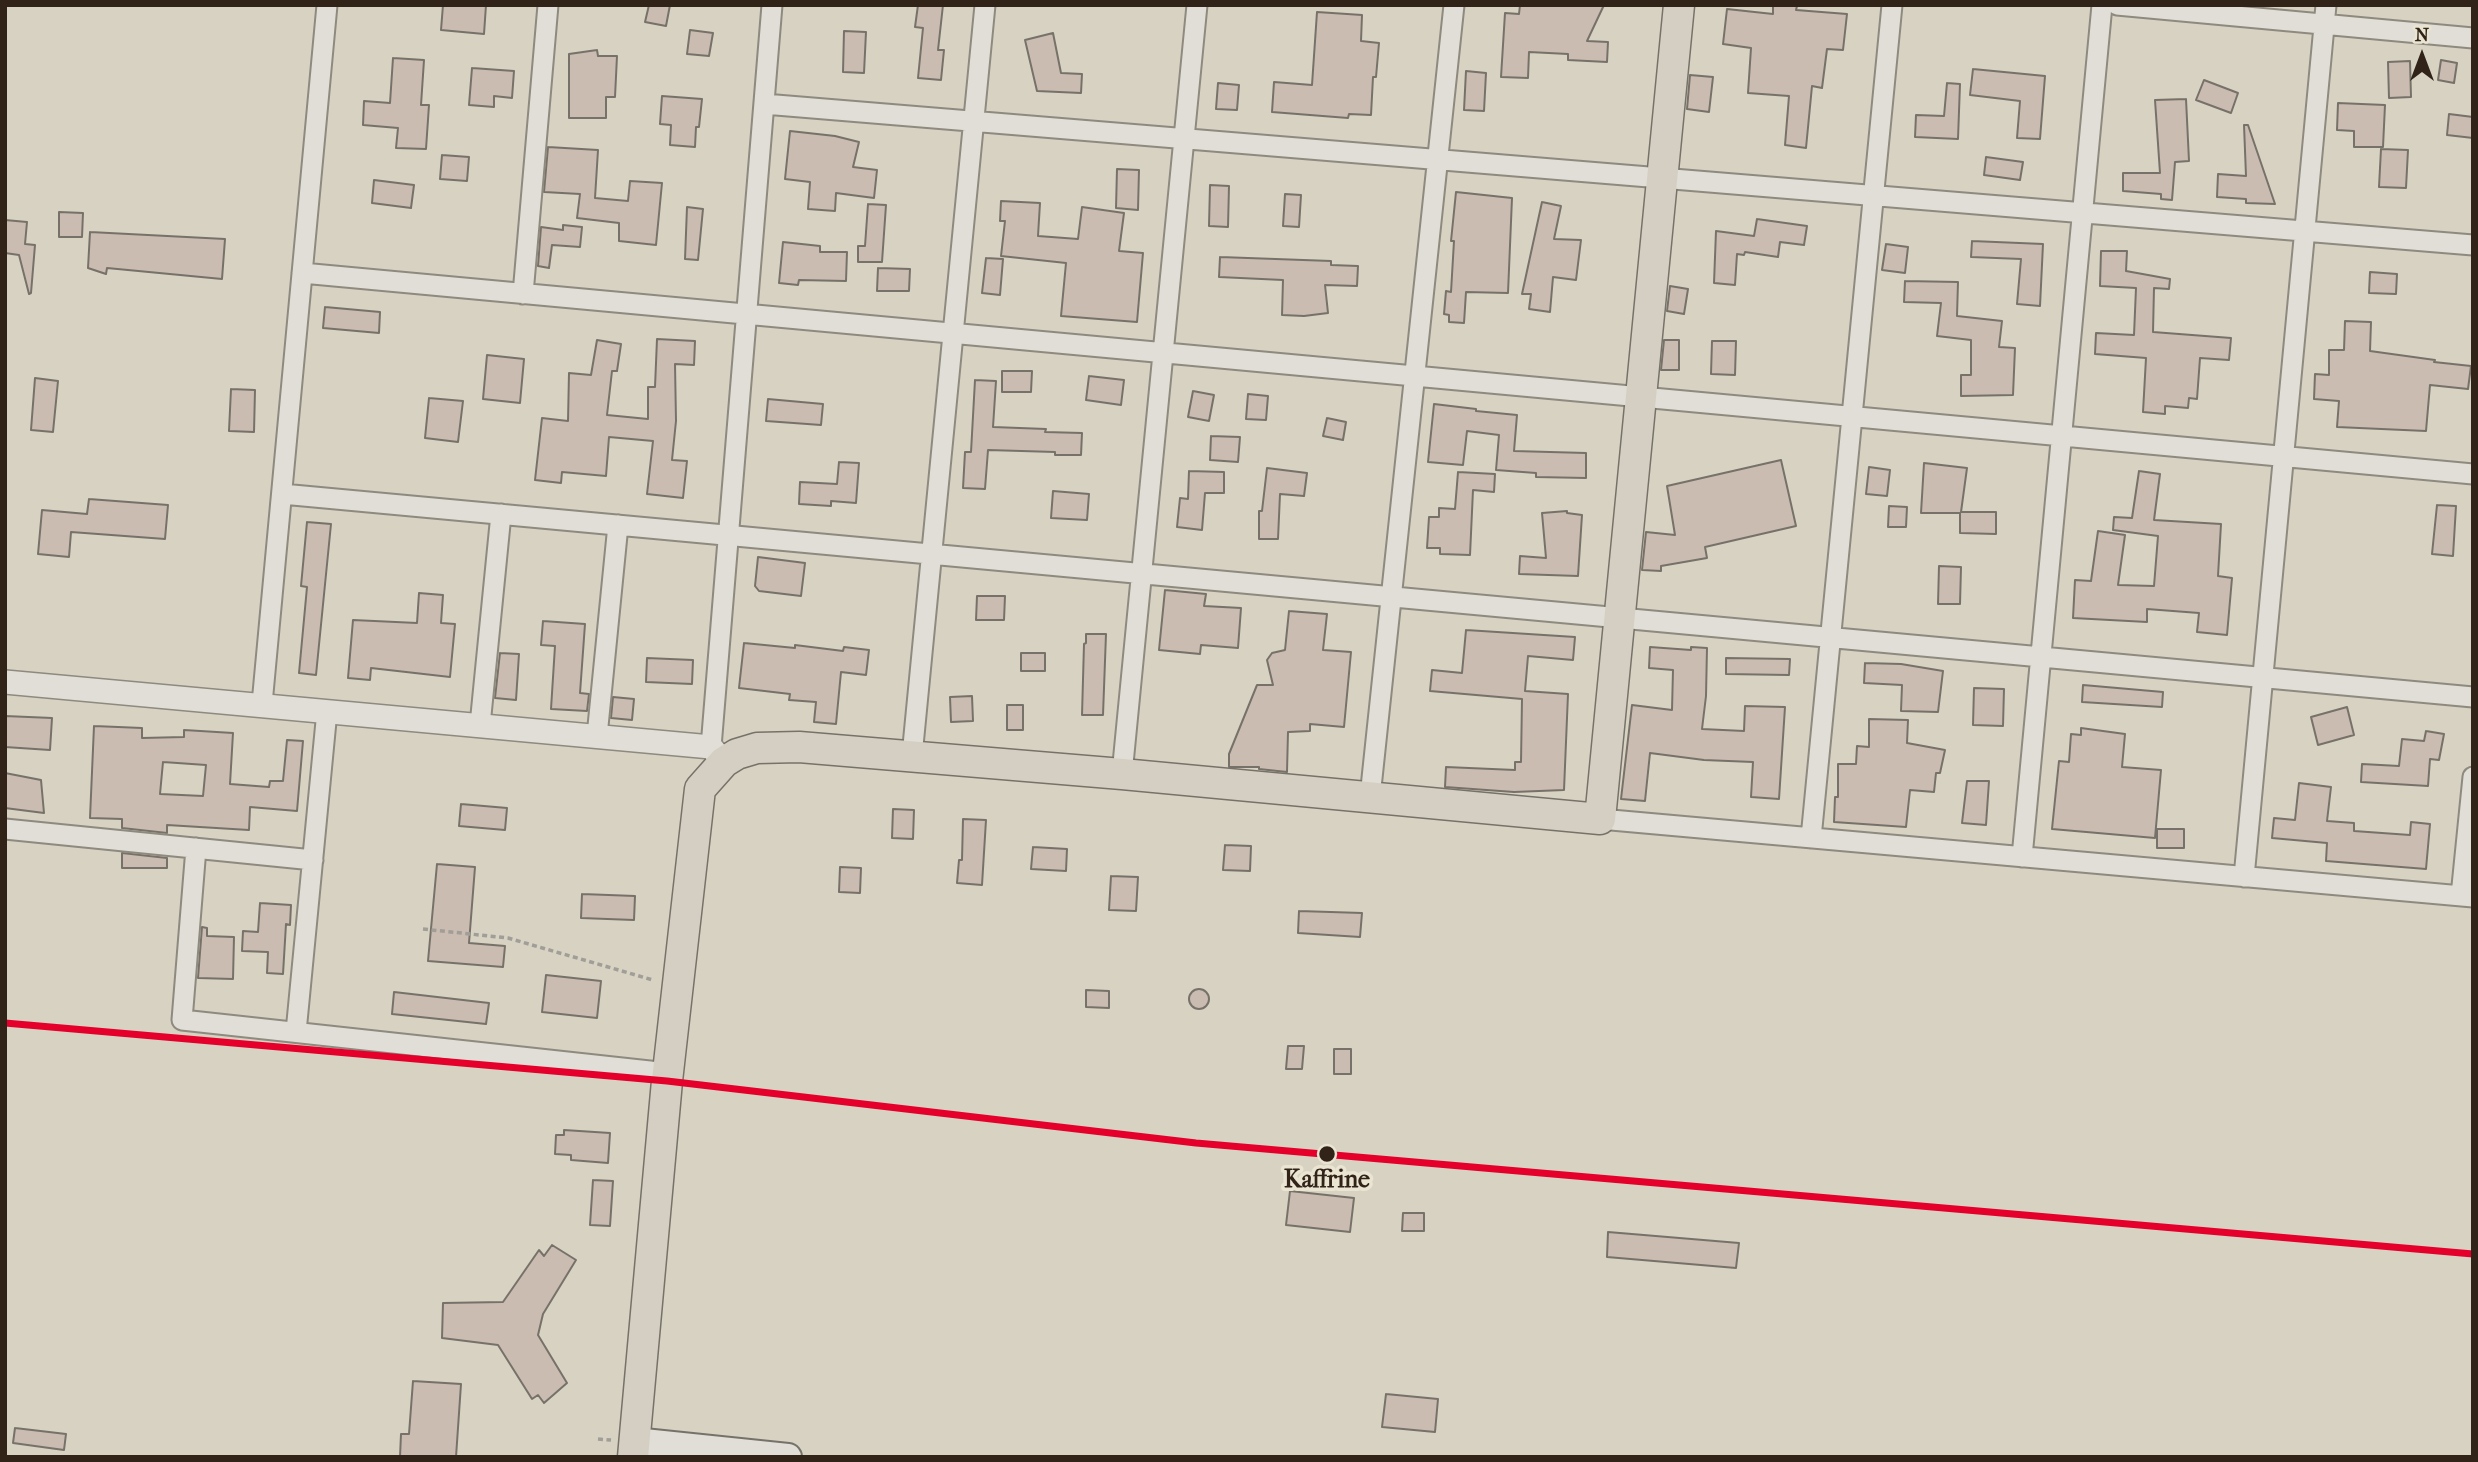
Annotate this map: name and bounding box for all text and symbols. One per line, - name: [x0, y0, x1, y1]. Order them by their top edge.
- north arrow: [2387, 21, 2457, 91]
- text: N: [2415, 24, 2429, 46]
- marker: Kaffrine: [1317, 1144, 1337, 1164]
- place label: Kaffrine: [1284, 1167, 1370, 1195]

